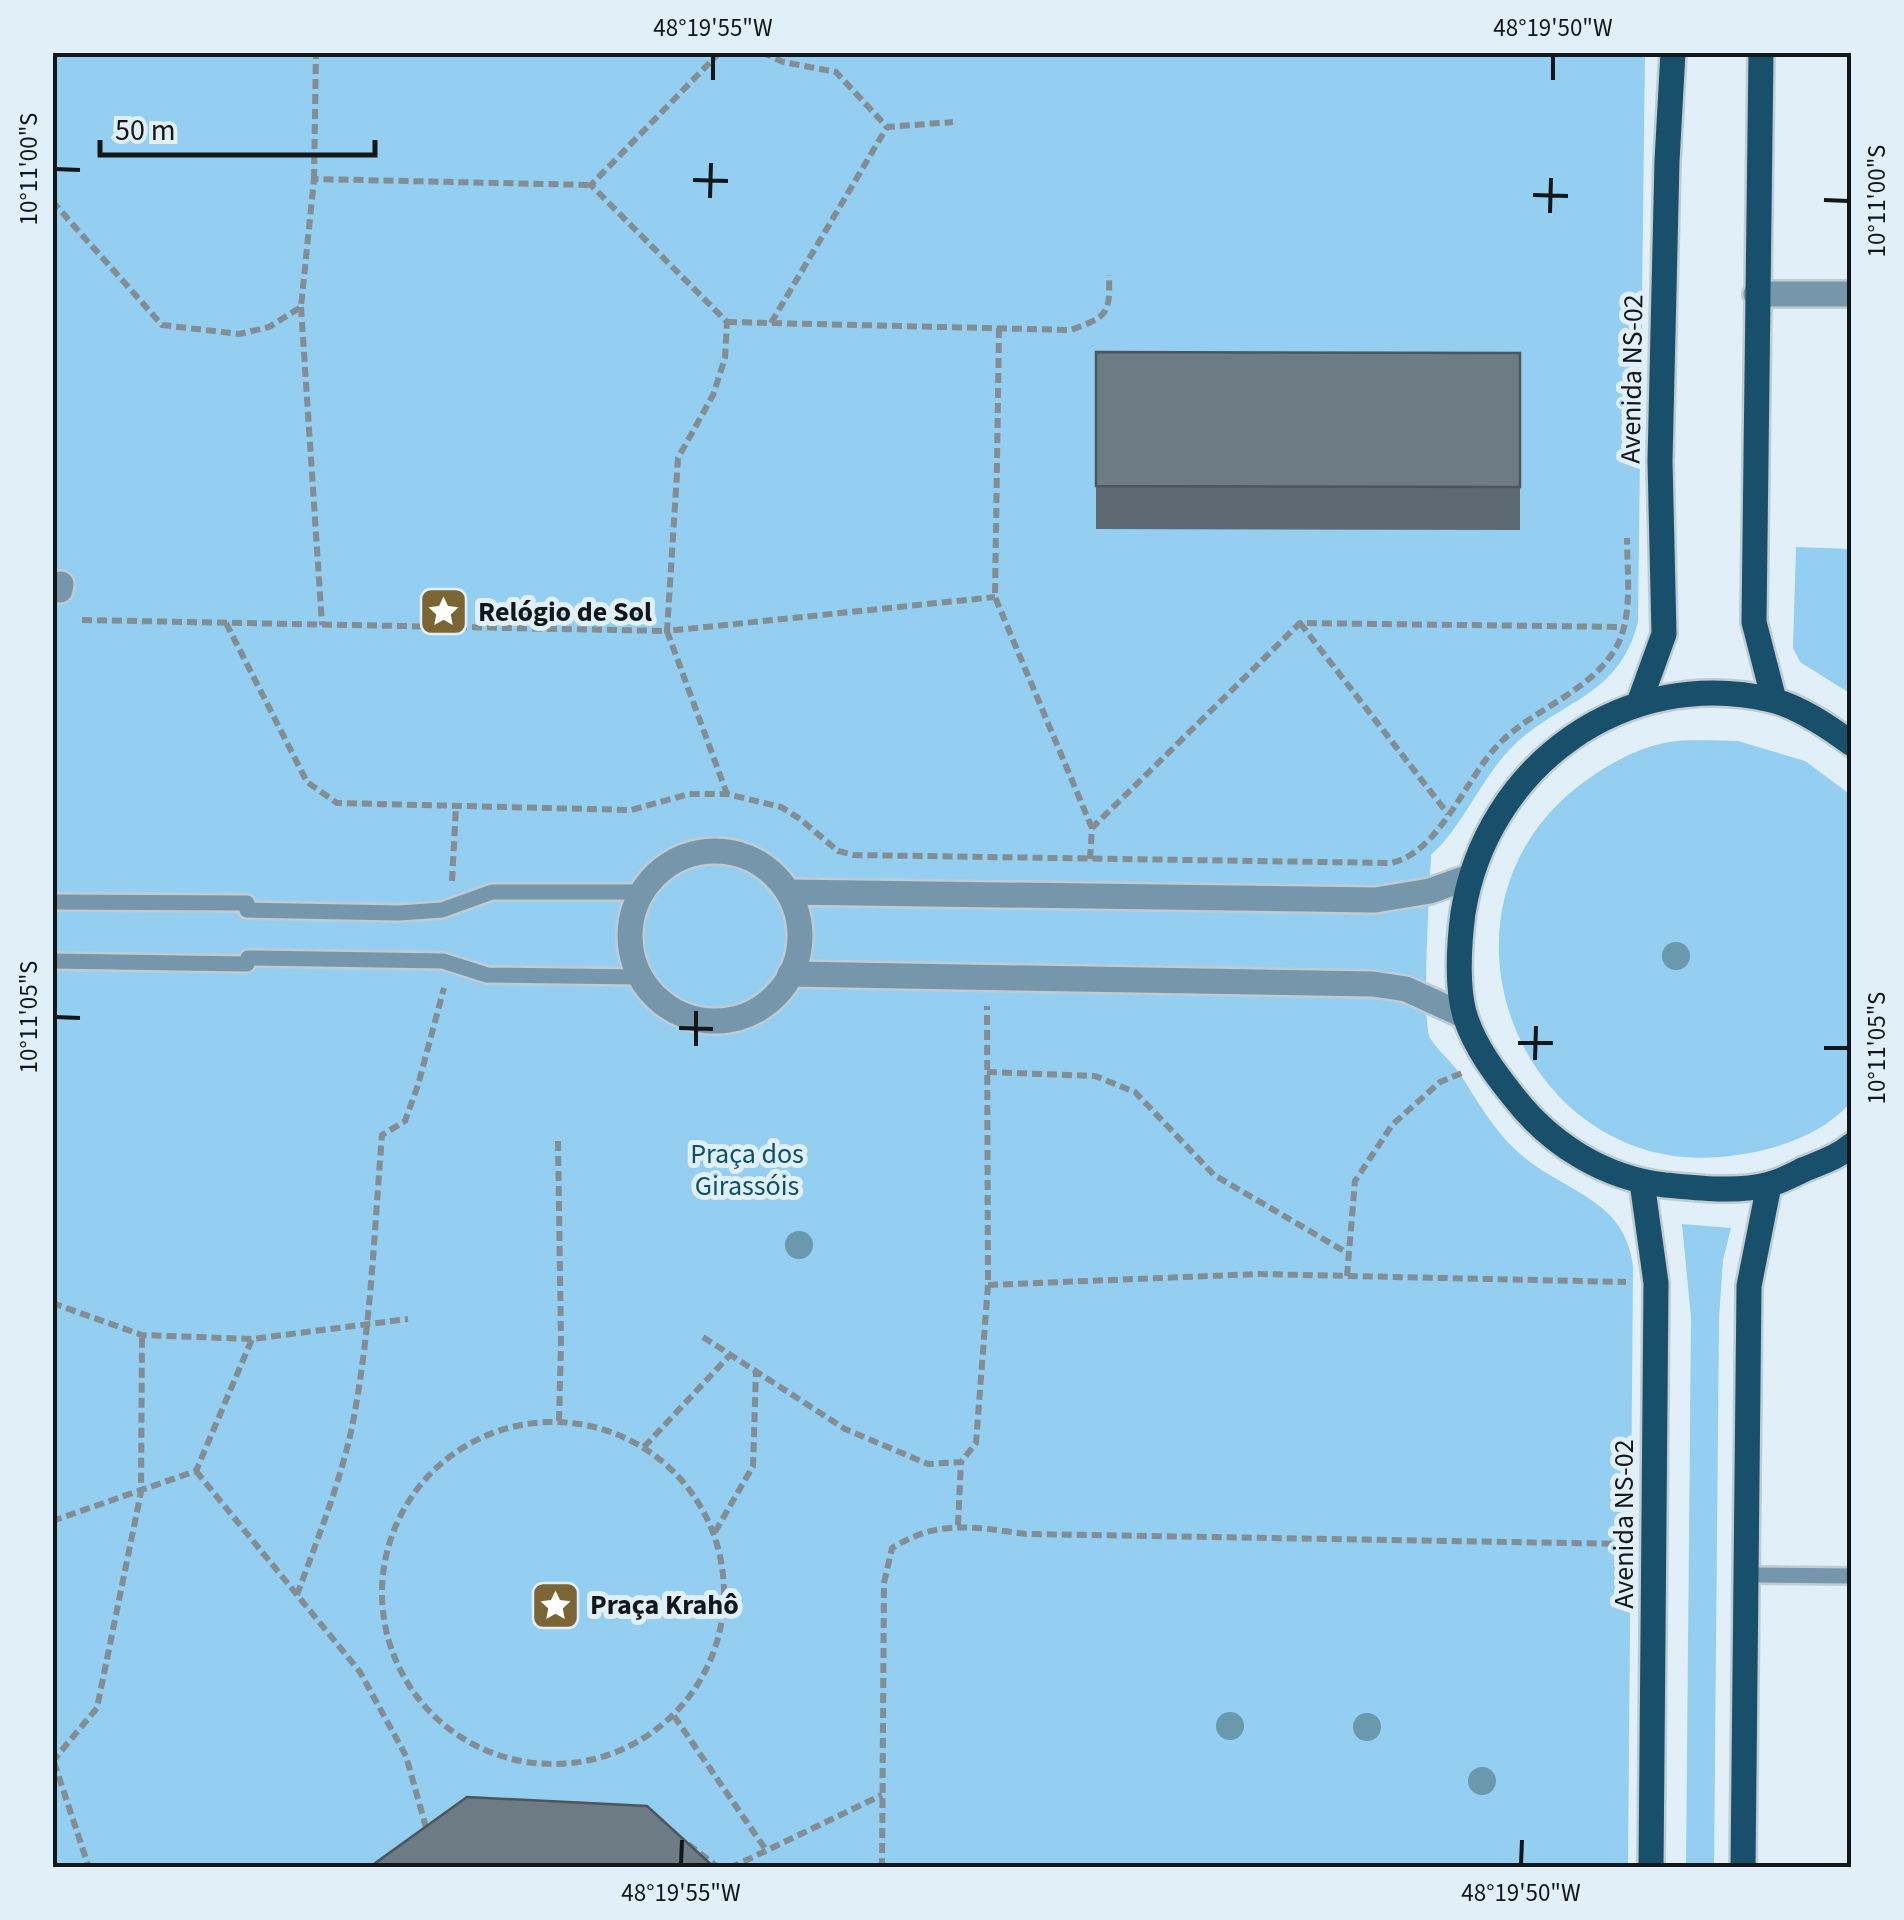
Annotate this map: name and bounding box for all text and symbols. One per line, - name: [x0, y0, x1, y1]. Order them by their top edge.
- text: 48°19'55"W: [653, 10, 773, 46]
- text: 48°19'50"W: [1493, 10, 1613, 46]
- scale bar: [100, 95, 375, 157]
- text: 50 m: [115, 109, 176, 152]
- text: 10°11'00"S: [11, 113, 47, 225]
- text: 10°11'00"S: [1859, 145, 1895, 257]
- street label: Avenida NS-02: [1611, 294, 1653, 464]
- place icon: Relógio de Sol: [417, 586, 469, 638]
- place label: Relógio de Sol: [478, 592, 652, 632]
- text: 10°11'05"S: [11, 961, 47, 1073]
- text: 10°11'05"S: [1859, 992, 1895, 1104]
- park label: Praça dos Girassóis: [690, 1134, 804, 1206]
- street label: Avenida NS-02: [1604, 1439, 1644, 1609]
- place icon: Praça Krahô: [529, 1579, 581, 1631]
- place label: Praça Krahô: [590, 1585, 739, 1625]
- text: 48°19'55"W: [621, 1875, 741, 1911]
- text: 48°19'50"W: [1461, 1875, 1581, 1911]

